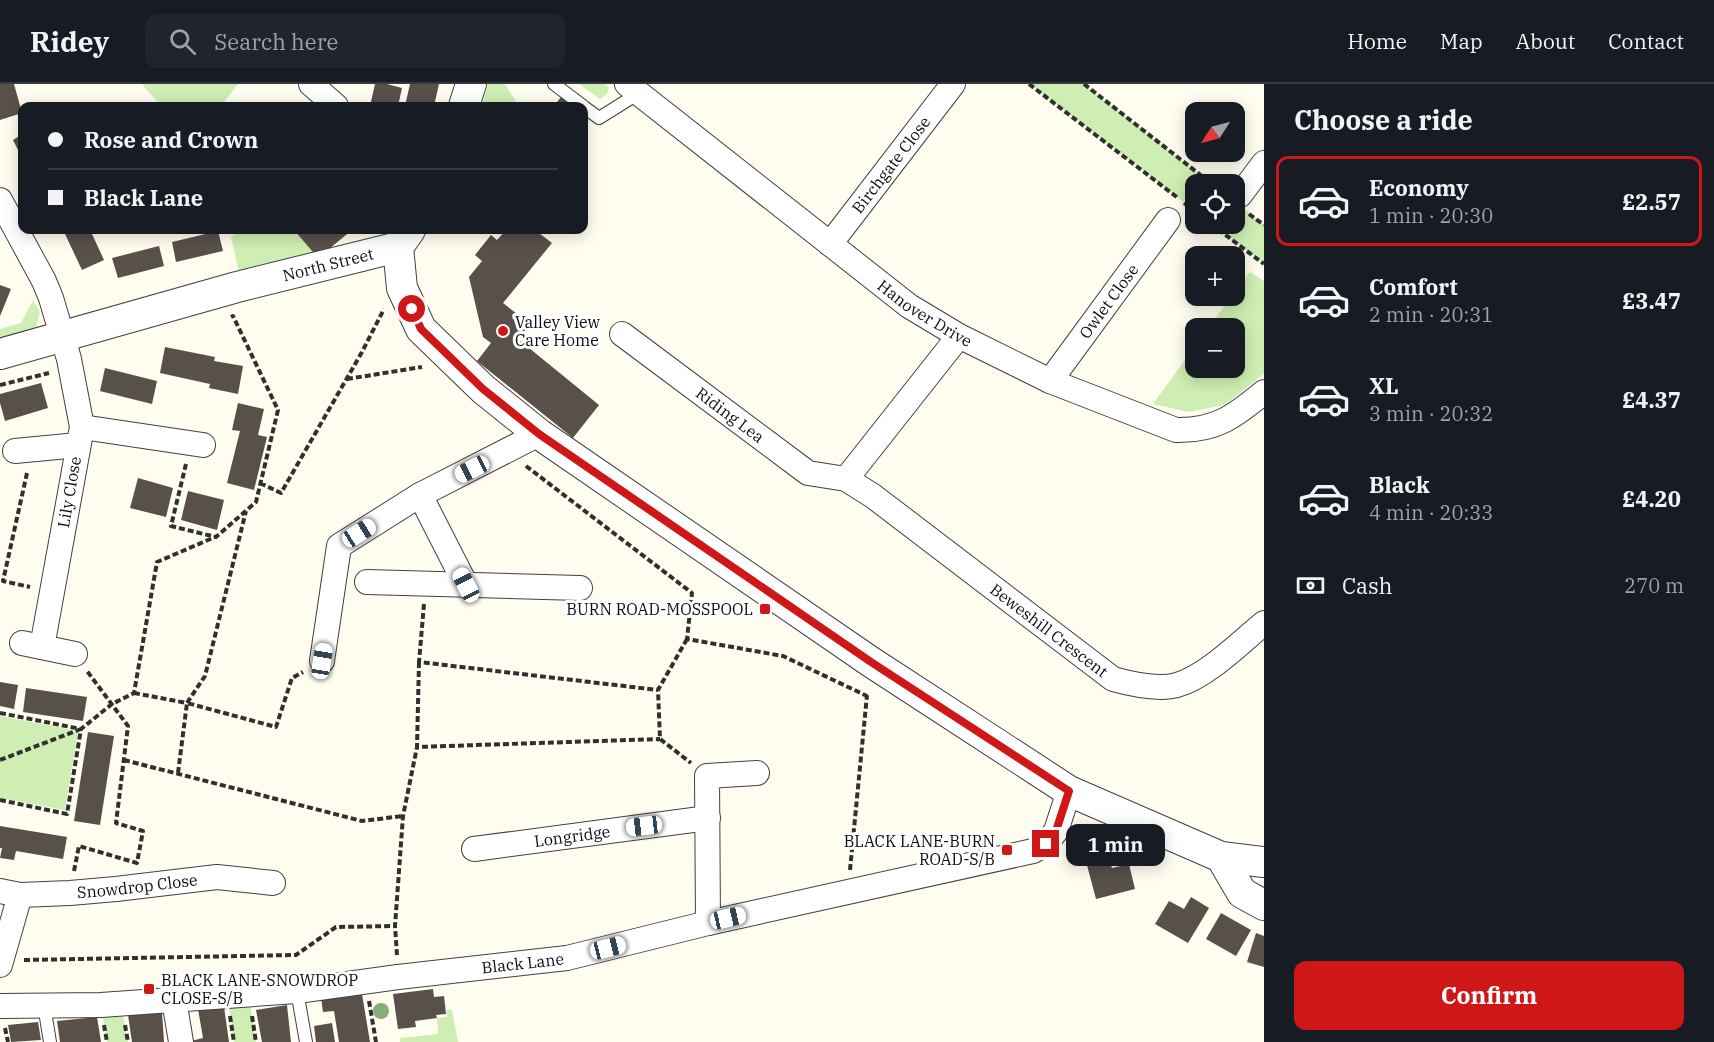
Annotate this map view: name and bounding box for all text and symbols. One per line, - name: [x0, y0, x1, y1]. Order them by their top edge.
- search box: [145, 14, 565, 68]
- text: Ridey: [30, 23, 109, 60]
- icon: search: [166, 25, 199, 58]
- text: Search here: [214, 27, 338, 56]
- text: Home: [1347, 27, 1407, 55]
- text: Map: [1440, 27, 1483, 55]
- text: About: [1516, 27, 1575, 55]
- text: Contact: [1608, 27, 1684, 55]
- north arrow: [1185, 102, 1245, 162]
- map controls: [1185, 102, 1245, 378]
- text: Choose a ride: [1294, 102, 1473, 137]
- street label: Birchgate Close: [847, 112, 935, 217]
- text: Rose and Crown: [84, 125, 258, 154]
- text: Economy: [1369, 173, 1469, 202]
- button: locate: [1185, 174, 1245, 234]
- icon: car: [1297, 174, 1351, 228]
- text: Black Lane: [84, 183, 203, 212]
- text: £2.57: [1622, 187, 1681, 216]
- text: 1 min · 20:30: [1369, 202, 1493, 229]
- street label: North Street: [280, 243, 376, 285]
- button: +: [1185, 246, 1245, 306]
- street label: Owlet Close: [1075, 260, 1142, 342]
- text: Comfort: [1369, 272, 1458, 301]
- icon: car: [1297, 273, 1351, 327]
- street label: Hanover Drive: [874, 275, 975, 351]
- text: £3.47: [1622, 286, 1681, 315]
- route start: [398, 295, 425, 322]
- text: 2 min · 20:31: [1369, 301, 1493, 328]
- place label: Valley View Care Home: [515, 312, 601, 350]
- button: −: [1185, 318, 1245, 378]
- marker: Valley View Care Home: [496, 324, 510, 338]
- text: XL: [1369, 371, 1399, 400]
- icon: car: [1297, 372, 1351, 426]
- street label: Riding Lea: [692, 383, 768, 447]
- text: £4.37: [1622, 385, 1681, 414]
- text: 3 min · 20:32: [1369, 400, 1493, 427]
- car: [452, 453, 492, 485]
- street label: Lily Close: [53, 455, 85, 529]
- text: Black: [1369, 470, 1430, 499]
- icon: car: [1297, 471, 1351, 525]
- text: £4.20: [1622, 484, 1681, 513]
- text: 4 min · 20:33: [1369, 499, 1493, 526]
- car: [339, 516, 379, 550]
- car: [450, 565, 482, 605]
- icon: cash: [1294, 569, 1327, 602]
- text: Cash: [1342, 571, 1393, 600]
- text: 270 m: [1624, 572, 1684, 599]
- street label: Beweshill Crescent: [986, 579, 1112, 682]
- place label: BURN ROAD-MOSSPOOL: [566, 599, 753, 619]
- marker: BURN ROAD-MOSSPOOL: [758, 602, 772, 616]
- car: [310, 642, 334, 680]
- car: [625, 815, 663, 837]
- street label: Longridge: [533, 821, 611, 851]
- callout: 1 min: [1067, 823, 1166, 865]
- route end: [1032, 830, 1059, 857]
- place label: BLACK LANE-BURN ROAD-S/B: [844, 831, 995, 869]
- text: 1 min: [1088, 831, 1144, 858]
- marker: BLACK LANE-BURN ROAD-S/B: [1000, 843, 1014, 857]
- street label: Snowdrop Close: [76, 869, 198, 902]
- car: [708, 905, 748, 931]
- car: [588, 935, 628, 961]
- street label: Black Lane: [481, 948, 565, 978]
- button: Confirm: [1294, 961, 1684, 1030]
- place label: BLACK LANE-SNOWDROP CLOSE-S/B: [161, 970, 358, 1008]
- marker: BLACK LANE-SNOWDROP CLOSE-S/B: [142, 982, 156, 996]

